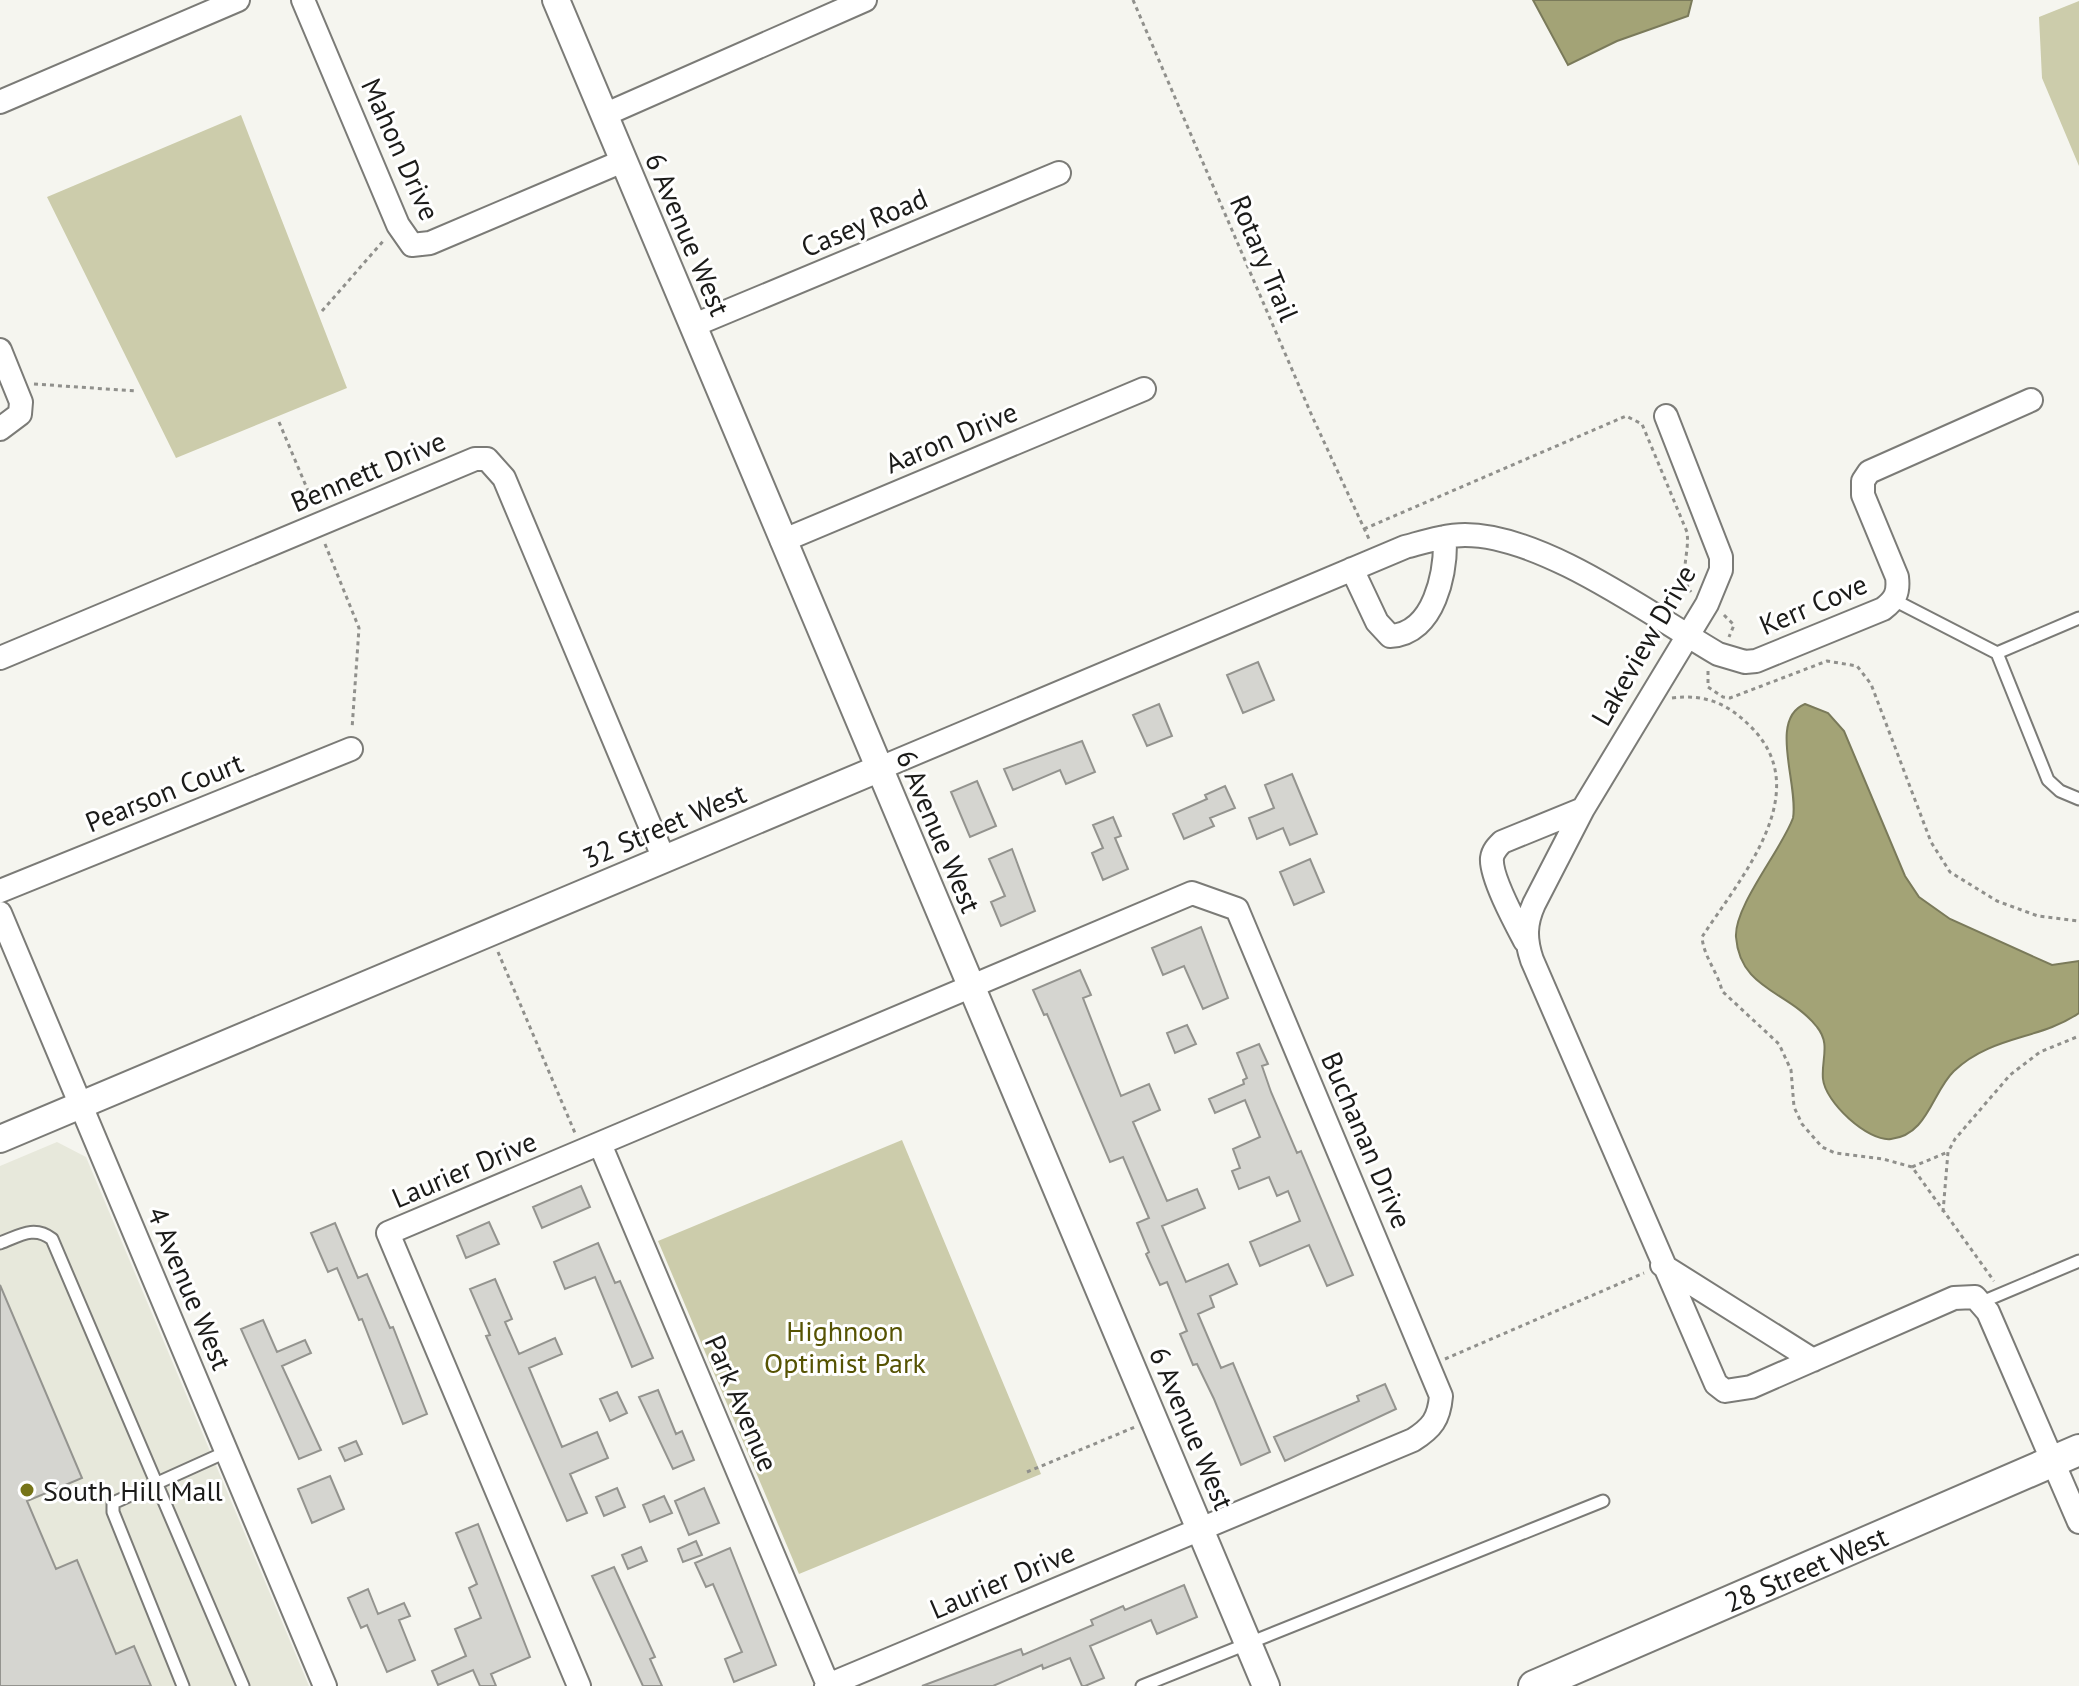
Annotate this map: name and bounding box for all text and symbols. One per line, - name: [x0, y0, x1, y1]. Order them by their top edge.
- street label: Mahon Drive: [353, 72, 449, 226]
- street label: 6 Avenue West: [637, 147, 739, 322]
- street label: Casey Road: [795, 179, 933, 265]
- street label: Rotary Trail: [1222, 189, 1308, 327]
- street label: Aaron Drive: [879, 393, 1023, 481]
- street label: Bennett Drive: [285, 422, 451, 520]
- street label: Lakeview Drive: [1582, 558, 1704, 732]
- street label: Kerr Cove: [1753, 565, 1873, 643]
- street label: Pearson Court: [80, 743, 249, 840]
- street label: 6 Avenue West: [888, 744, 990, 919]
- street label: 32 Street West: [577, 774, 752, 876]
- street label: Buchanan Drive: [1313, 1046, 1421, 1234]
- street label: Laurier Drive: [386, 1122, 542, 1216]
- street label: 4 Avenue West: [139, 1201, 241, 1376]
- park label: Highnoon Optimist Park: [764, 1312, 926, 1381]
- street label: Park Avenue: [697, 1329, 787, 1477]
- street label: 6 Avenue West: [1141, 1341, 1243, 1516]
- place label: South Hill Mall: [43, 1472, 223, 1509]
- marker: South Hill Mall: [18, 1481, 36, 1499]
- street label: 28 Street West: [1718, 1517, 1893, 1620]
- street label: Laurier Drive: [924, 1533, 1080, 1627]

